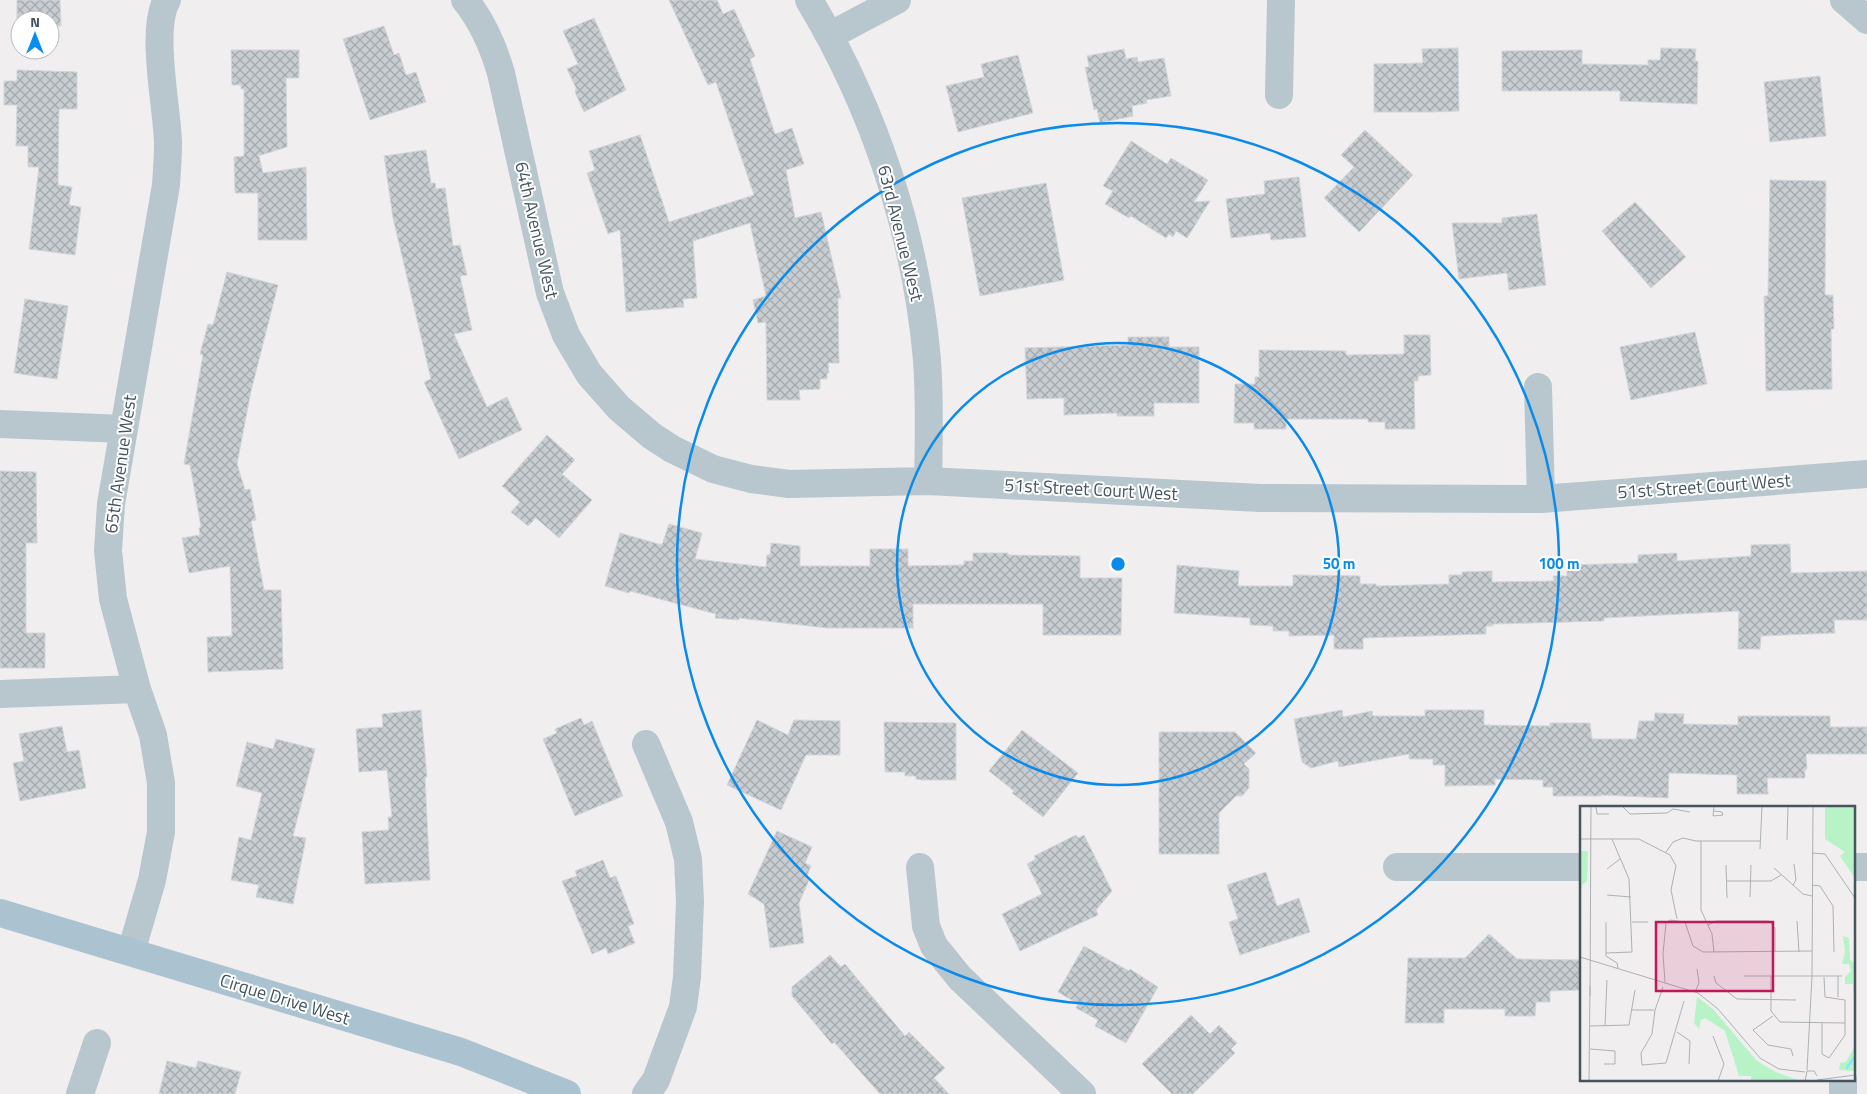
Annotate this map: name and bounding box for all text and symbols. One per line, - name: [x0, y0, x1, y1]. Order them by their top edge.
- north arrow: [10, 10, 60, 60]
- text: N: [30, 11, 40, 32]
- street label: 64th Avenue West: [508, 159, 566, 302]
- street label: 63rd Avenue West: [871, 162, 931, 304]
- street label: 65th Avenue West: [97, 392, 143, 535]
- street label: 51st Street Court West: [1616, 466, 1792, 506]
- street label: 51st Street Court West: [1004, 471, 1179, 507]
- text: 50 m: [1323, 552, 1355, 575]
- text: 100 m: [1538, 552, 1580, 575]
- centre of rings: [1109, 555, 1127, 573]
- inset map: [1580, 806, 1854, 1082]
- street label: Cirque Drive West: [217, 966, 354, 1032]

